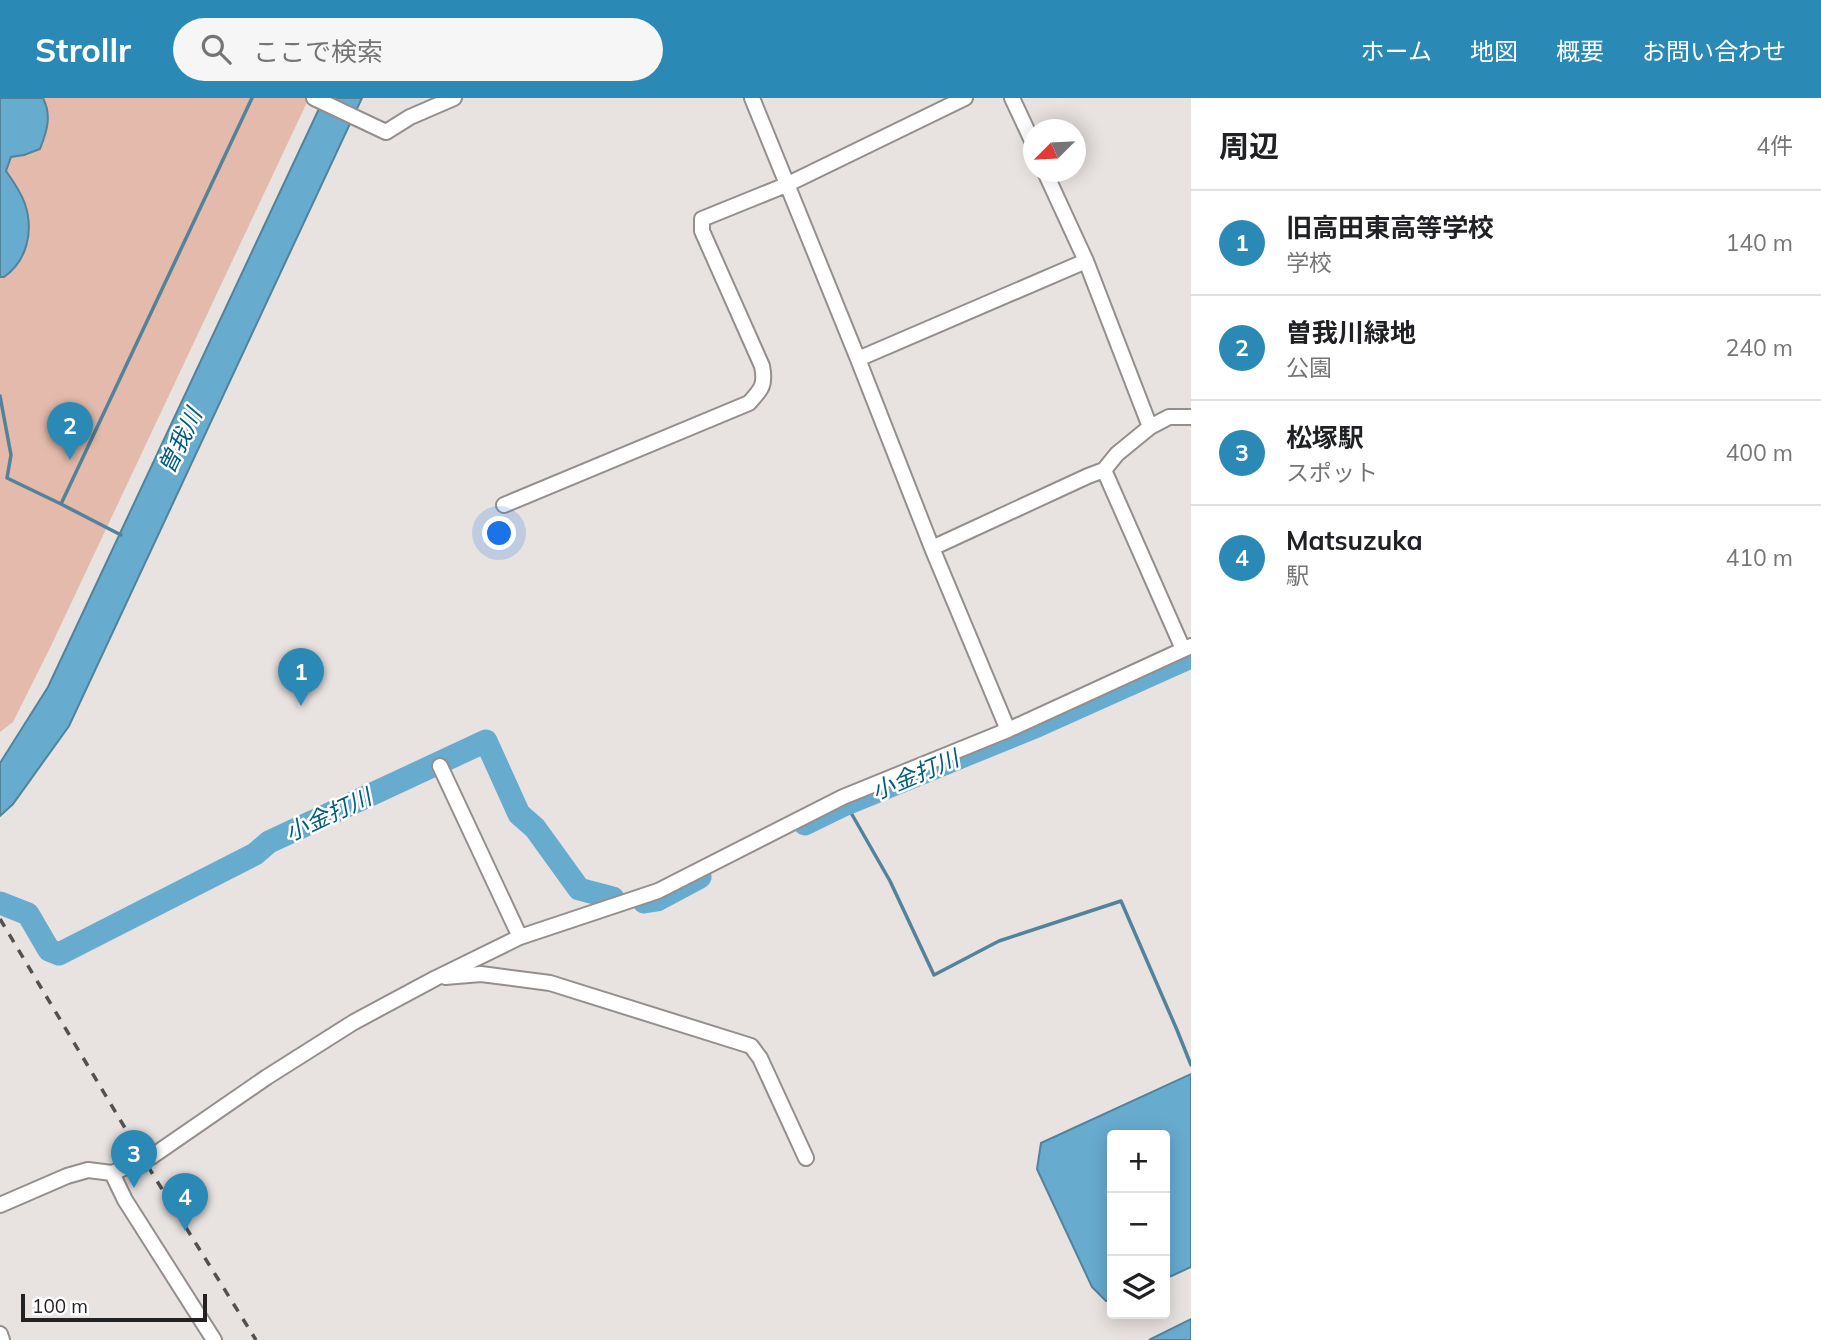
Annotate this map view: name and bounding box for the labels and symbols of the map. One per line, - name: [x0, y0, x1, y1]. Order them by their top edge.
- north arrow: [1023, 119, 1086, 182]
- water label: 曽我川: [151, 401, 209, 478]
- pin: 2: [47, 402, 93, 460]
- your location: [482, 516, 516, 550]
- pin: 1: [278, 648, 324, 706]
- water label: 小金打川: [867, 742, 966, 806]
- water label: 小金打川: [280, 781, 378, 847]
- pin: 3: [111, 1130, 157, 1188]
- pin: 4: [162, 1173, 208, 1231]
- scale bar: [21, 1291, 206, 1323]

